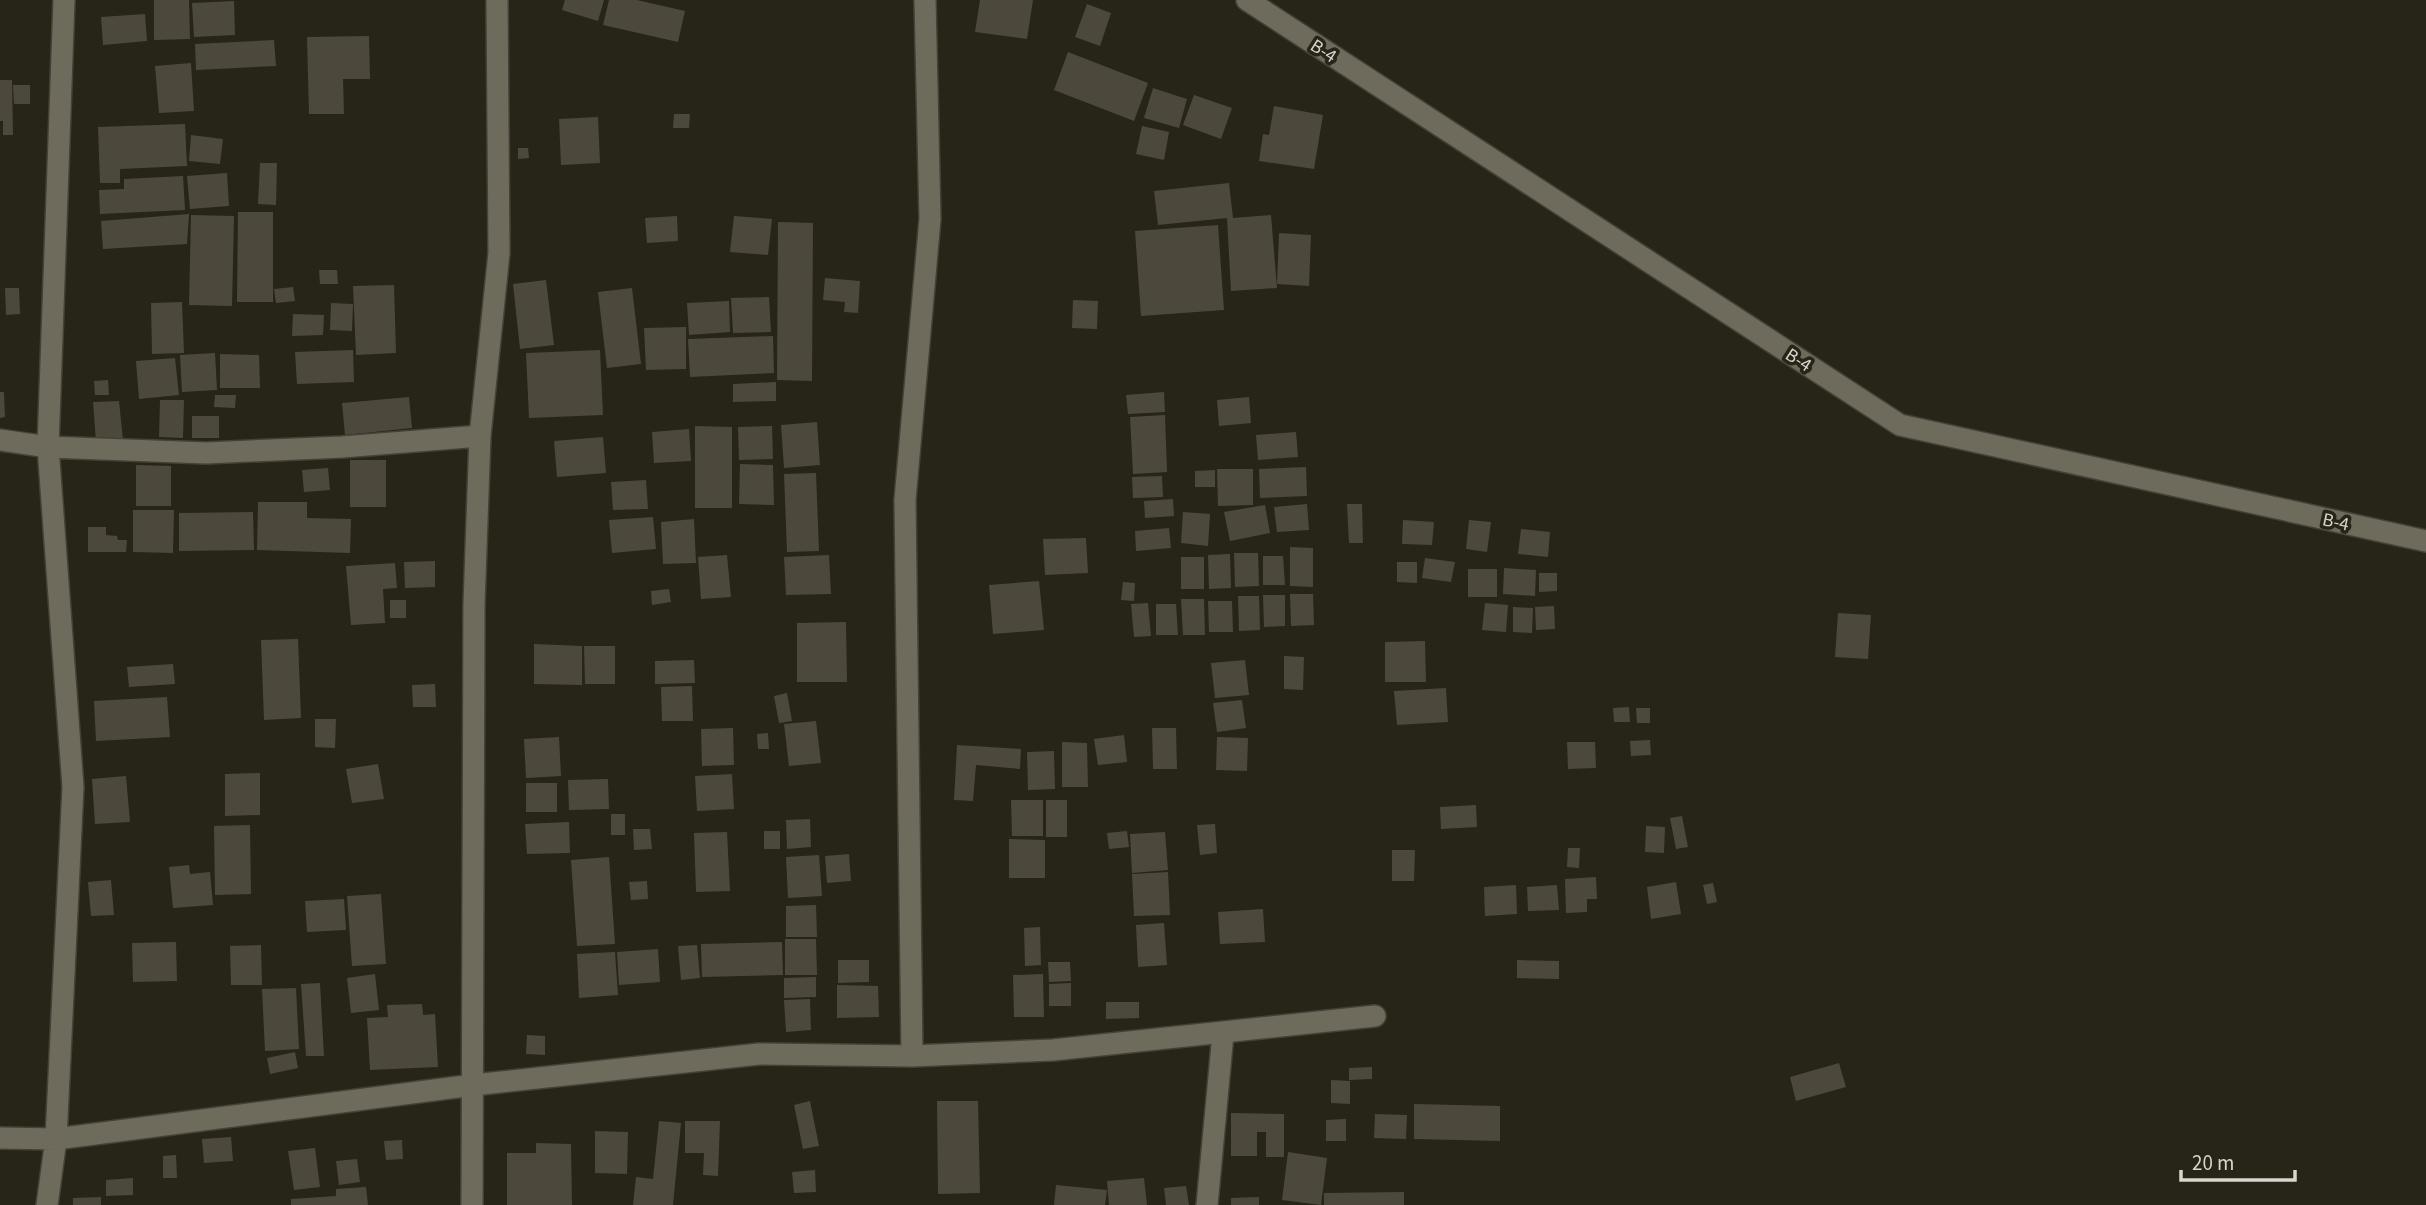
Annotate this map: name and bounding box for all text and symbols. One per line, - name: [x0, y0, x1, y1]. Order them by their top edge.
- street label: B-4: [1305, 33, 1342, 70]
- street label: B-4: [1780, 342, 1817, 379]
- street label: B-4: [2320, 507, 2351, 538]
- scale bar: [2181, 1138, 2295, 1182]
- text: 20 m: [2192, 1148, 2234, 1178]

